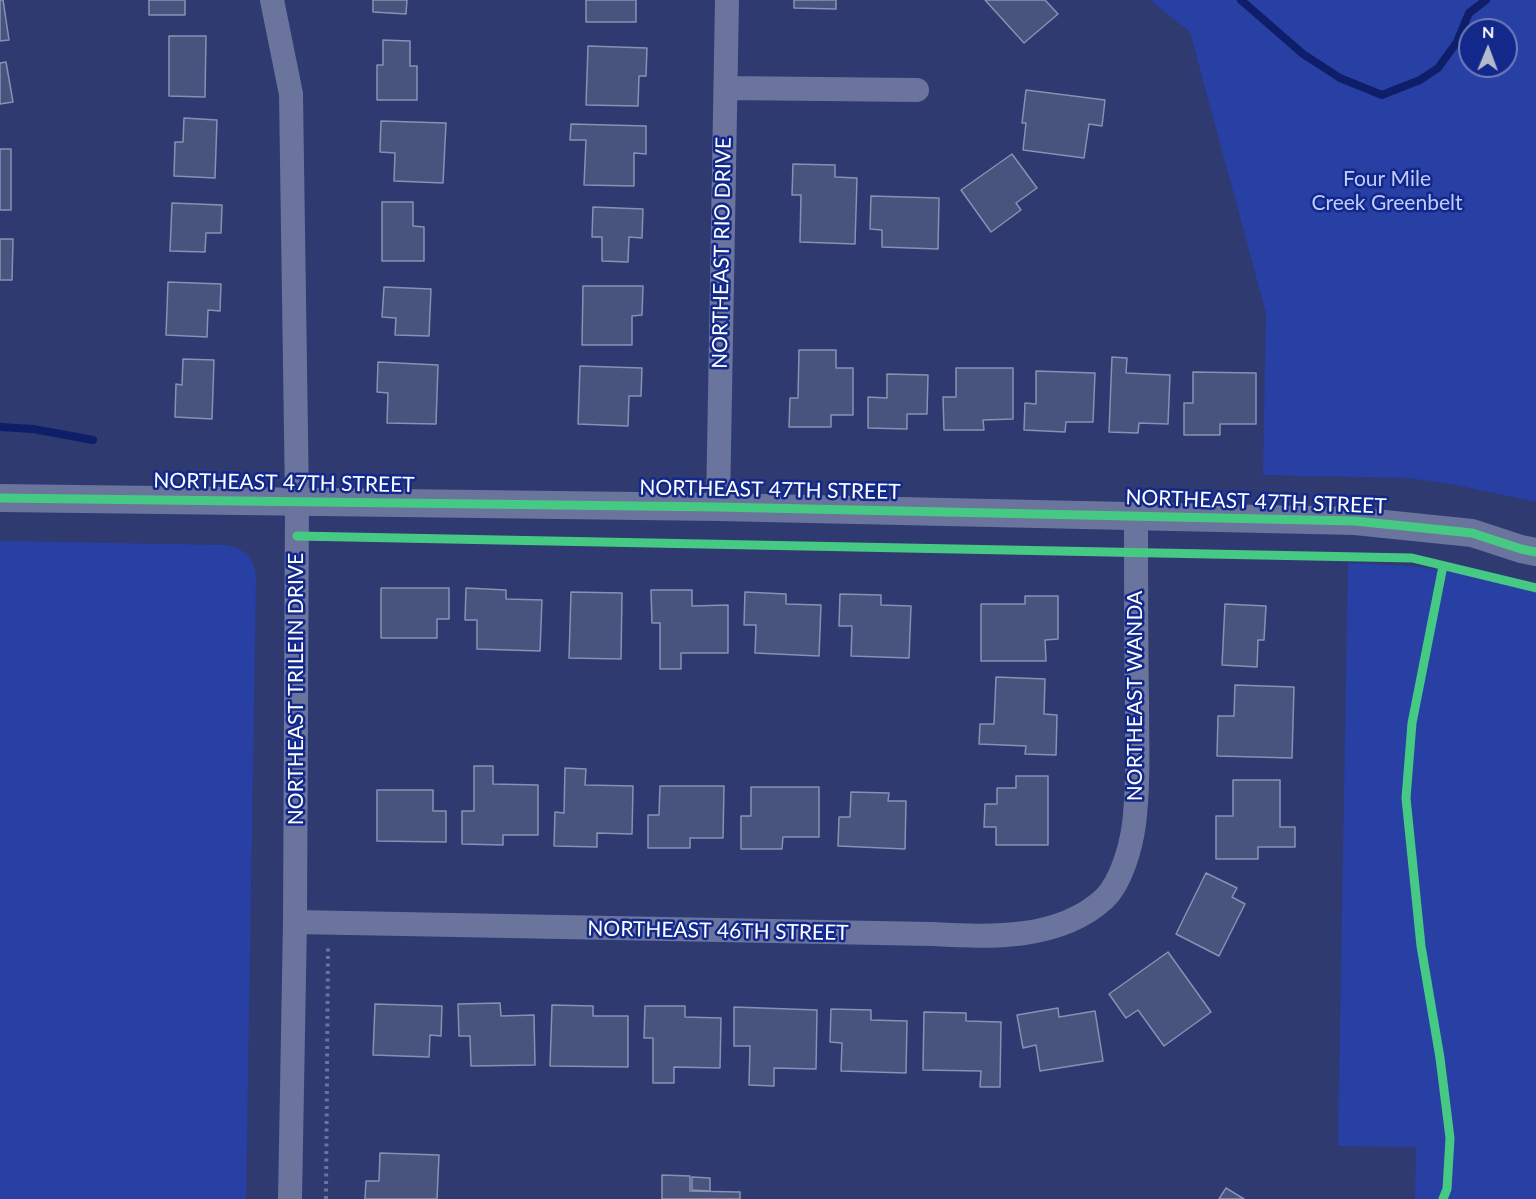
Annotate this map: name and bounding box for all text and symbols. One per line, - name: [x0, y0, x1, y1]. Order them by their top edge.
- north arrow: [1458, 18, 1518, 78]
- text: N: [1482, 22, 1495, 41]
- street label: NORTHEAST RIO DRIVE: [707, 137, 737, 369]
- park label: Four Mile Creek Greenbelt: [1311, 166, 1463, 216]
- street label: NORTHEAST 47TH STREET: [153, 468, 415, 498]
- street label: NORTHEAST 47TH STREET: [639, 475, 901, 505]
- street label: NORTHEAST 47TH STREET: [1125, 485, 1387, 519]
- street label: NORTHEAST TRILEIN DRIVE: [283, 553, 309, 825]
- street label: NORTHEAST WANDA: [1122, 591, 1148, 801]
- street label: NORTHEAST 46TH STREET: [587, 916, 849, 946]

